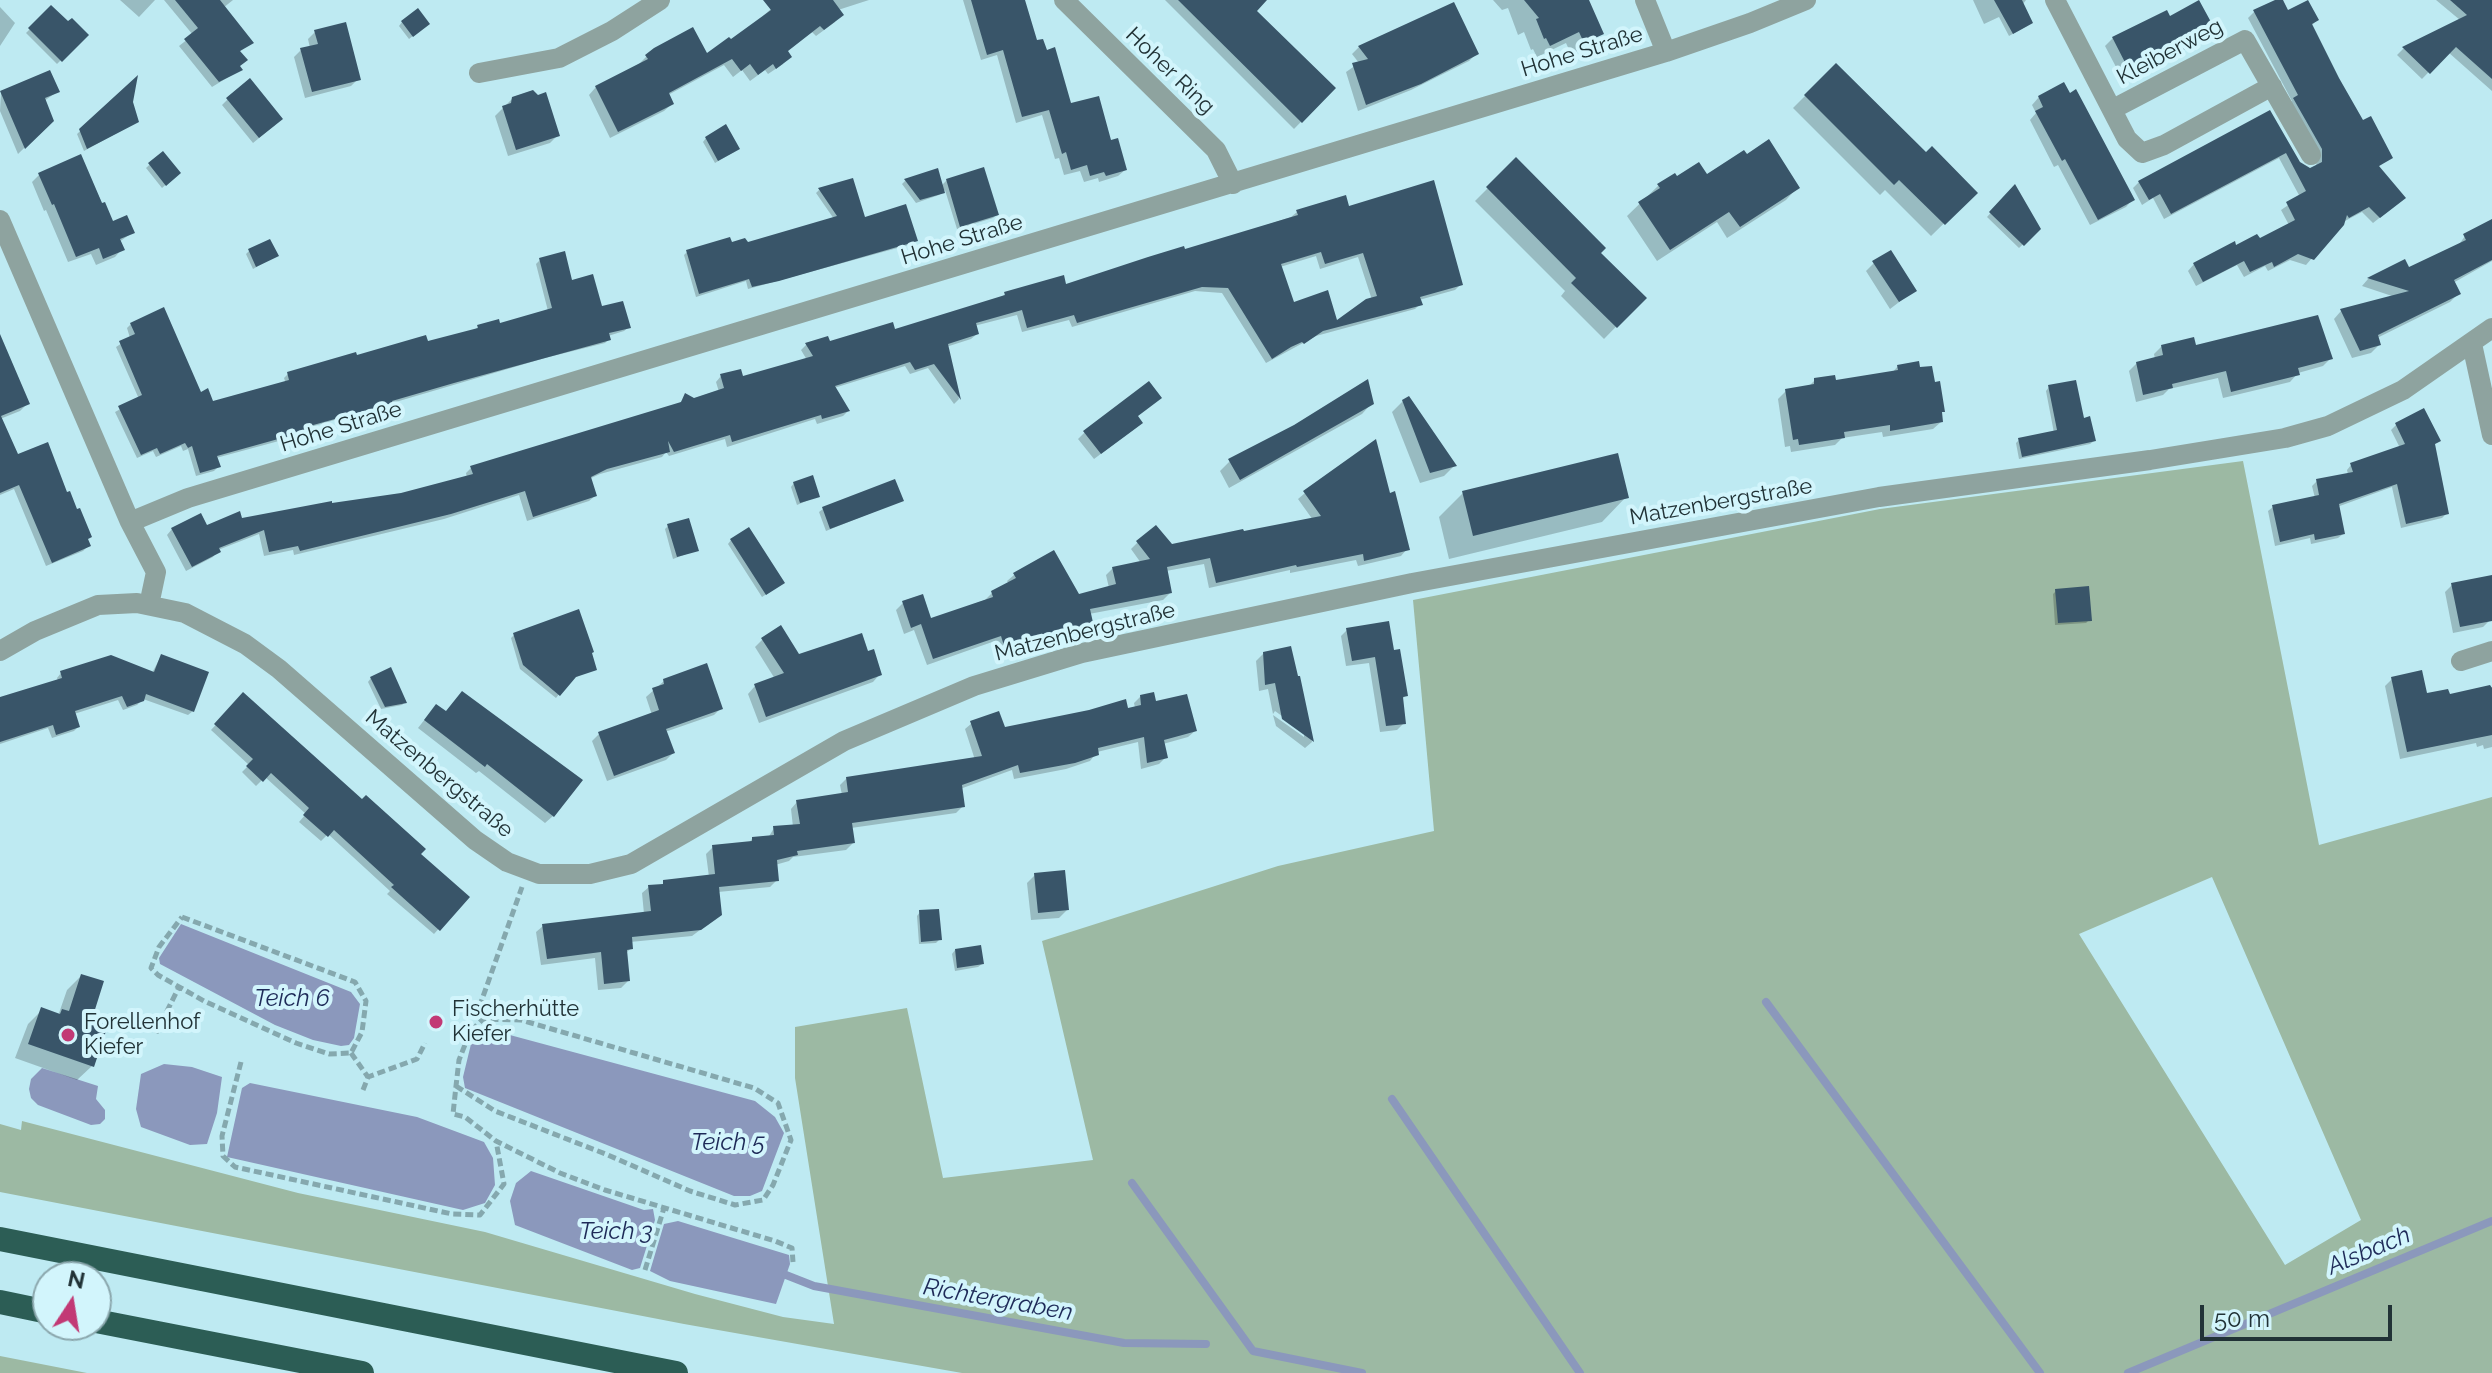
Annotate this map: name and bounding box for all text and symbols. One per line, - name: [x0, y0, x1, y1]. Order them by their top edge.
- street label: Kleiberweg: [2113, 13, 2227, 91]
- street label: Hohe Straße: [1518, 21, 1646, 83]
- street label: Hoher Ring: [1120, 22, 1220, 120]
- street label: Hohe Straße: [898, 209, 1026, 271]
- street label: Hohe Straße: [277, 396, 405, 458]
- street label: Matzenbergstraße: [1628, 473, 1814, 531]
- street label: Matzenbergstraße: [992, 597, 1178, 667]
- street label: Matzenbergstraße: [360, 704, 518, 844]
- water label: Teich 6: [254, 985, 330, 1013]
- place label: Fischerhütte Kiefer: [452, 996, 579, 1048]
- place label: Forellenhof Kiefer: [84, 1009, 200, 1060]
- marker: Fischerhütte Kiefer: [427, 1013, 445, 1031]
- marker: Forellenhof Kiefer: [59, 1026, 77, 1044]
- water label: Teich 5: [691, 1129, 765, 1157]
- water label: Teich 3: [579, 1218, 653, 1246]
- water label: Alsbach: [2323, 1221, 2415, 1281]
- north arrow: [32, 1261, 112, 1341]
- text: N: [66, 1265, 87, 1294]
- water label: Richtergraben: [921, 1273, 1075, 1327]
- scale bar: [2204, 1289, 2396, 1339]
- text: 50 m: [2214, 1304, 2270, 1333]

